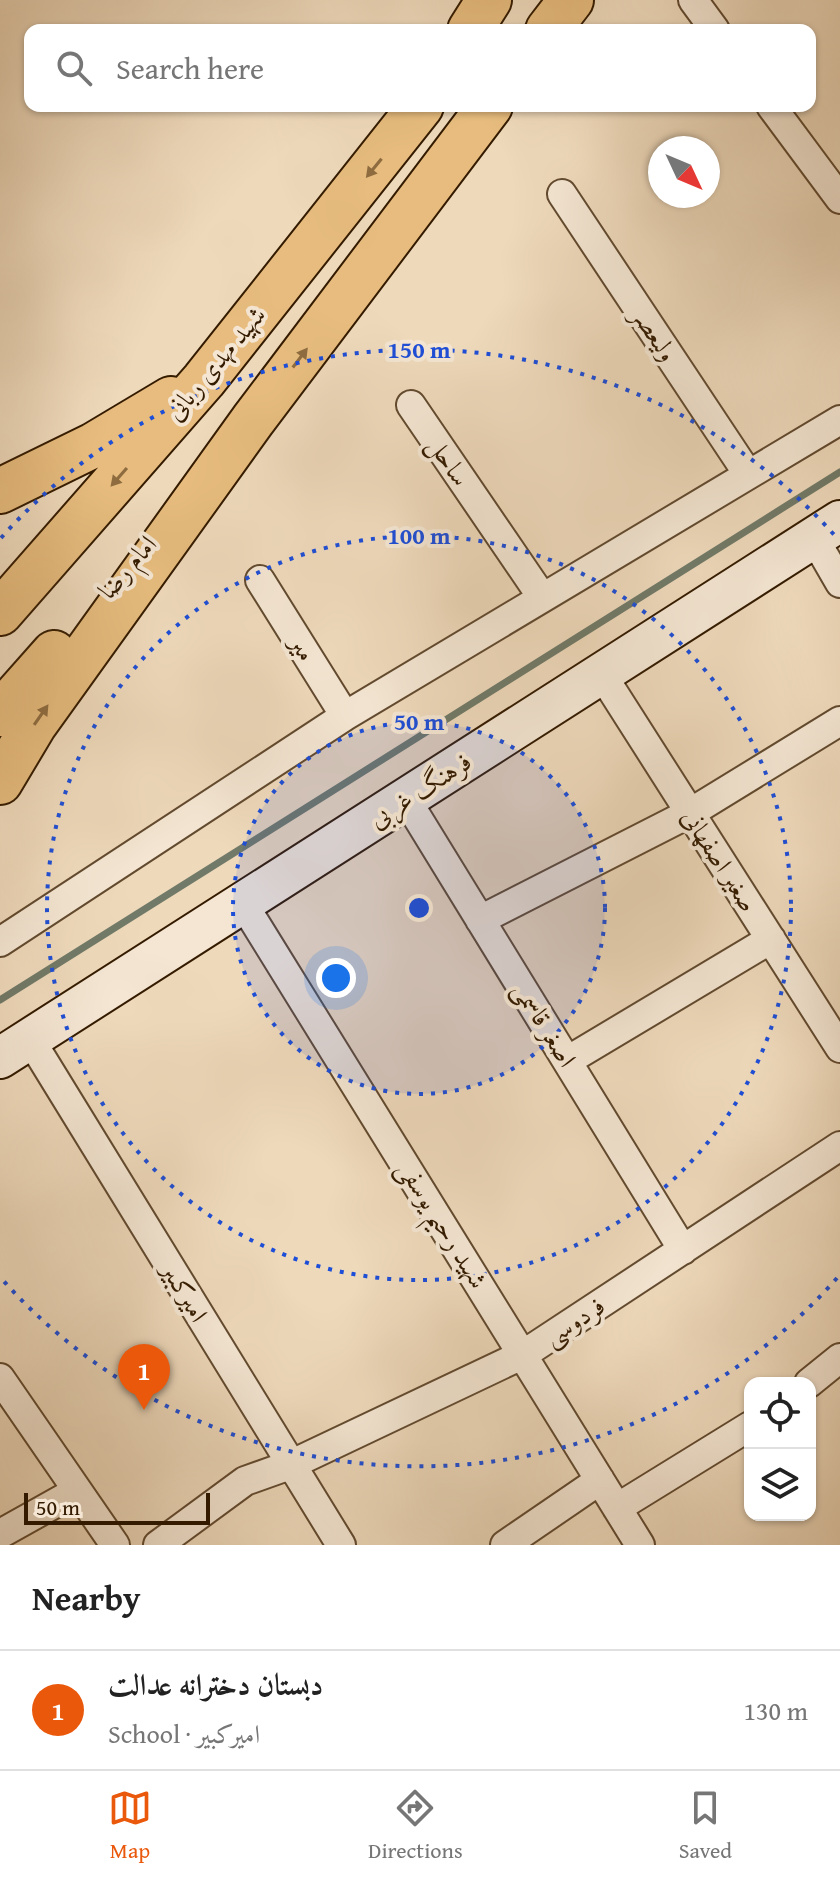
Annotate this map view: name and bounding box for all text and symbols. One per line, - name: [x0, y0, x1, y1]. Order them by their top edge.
- search box: [24, 24, 816, 112]
- icon: search: [52, 46, 96, 90]
- text: Search here: [116, 46, 264, 90]
- north arrow: [648, 136, 720, 208]
- one-way arrow: [366, 158, 383, 178]
- street label: ولیعصر: [621, 296, 688, 369]
- street label: شهید مهدی ربانی: [155, 297, 274, 429]
- text: 150 m: [387, 332, 451, 367]
- one-way arrow: [291, 348, 307, 368]
- street label: ساحل: [418, 428, 480, 494]
- one-way arrow: [111, 466, 128, 486]
- text: 100 m: [387, 518, 451, 553]
- street label: امام رضا: [88, 526, 169, 610]
- street label: میر: [279, 625, 326, 668]
- one-way arrow: [33, 704, 49, 726]
- text: 50 m: [394, 704, 445, 739]
- street label: فرهنگ غربی: [360, 742, 479, 838]
- street label: صغیر اصفهانی: [672, 800, 768, 919]
- centre of rings: [405, 894, 433, 922]
- your location: [316, 958, 356, 998]
- street label: اصغر قاسمی: [504, 973, 587, 1074]
- street label: شهید رحیم یوسفی: [383, 1152, 498, 1299]
- street label: امیرکبیر: [151, 1252, 219, 1329]
- street label: فردوسی: [535, 1286, 612, 1355]
- pin: 1: [118, 1344, 170, 1410]
- map controls: [744, 1377, 816, 1521]
- button: locate: [744, 1377, 816, 1449]
- button: layers: [744, 1449, 816, 1521]
- scale bar: [24, 1489, 210, 1525]
- text: 50 m: [36, 1491, 80, 1523]
- text: Nearby: [32, 1573, 141, 1622]
- text: دبستان دخترانه عدالت: [108, 1662, 323, 1706]
- text: 1: [51, 1691, 65, 1730]
- text: 130 m: [743, 1691, 808, 1730]
- text: School · امیرکبیر: [108, 1714, 260, 1753]
- tab: Map: [108, 1786, 152, 1866]
- tab: Directions: [368, 1786, 463, 1866]
- tab: Saved: [679, 1786, 732, 1866]

